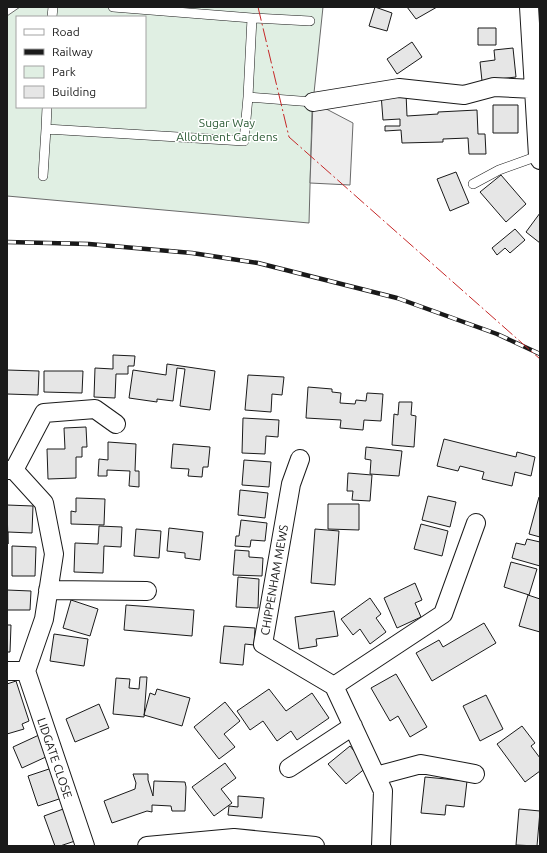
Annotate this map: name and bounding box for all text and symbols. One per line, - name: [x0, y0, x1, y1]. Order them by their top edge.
- legend: [16, 16, 146, 108]
- text: Road: [52, 25, 80, 38]
- text: Railway: [52, 45, 93, 58]
- text: Park: [52, 65, 76, 78]
- text: Building: [52, 85, 96, 98]
- park label: Sugar Way Allotment Gardens: [176, 116, 278, 143]
- street label: CHIPPENHAM MEWS: [258, 524, 290, 636]
- street label: LIDGATE CLOSE: [35, 716, 75, 800]

